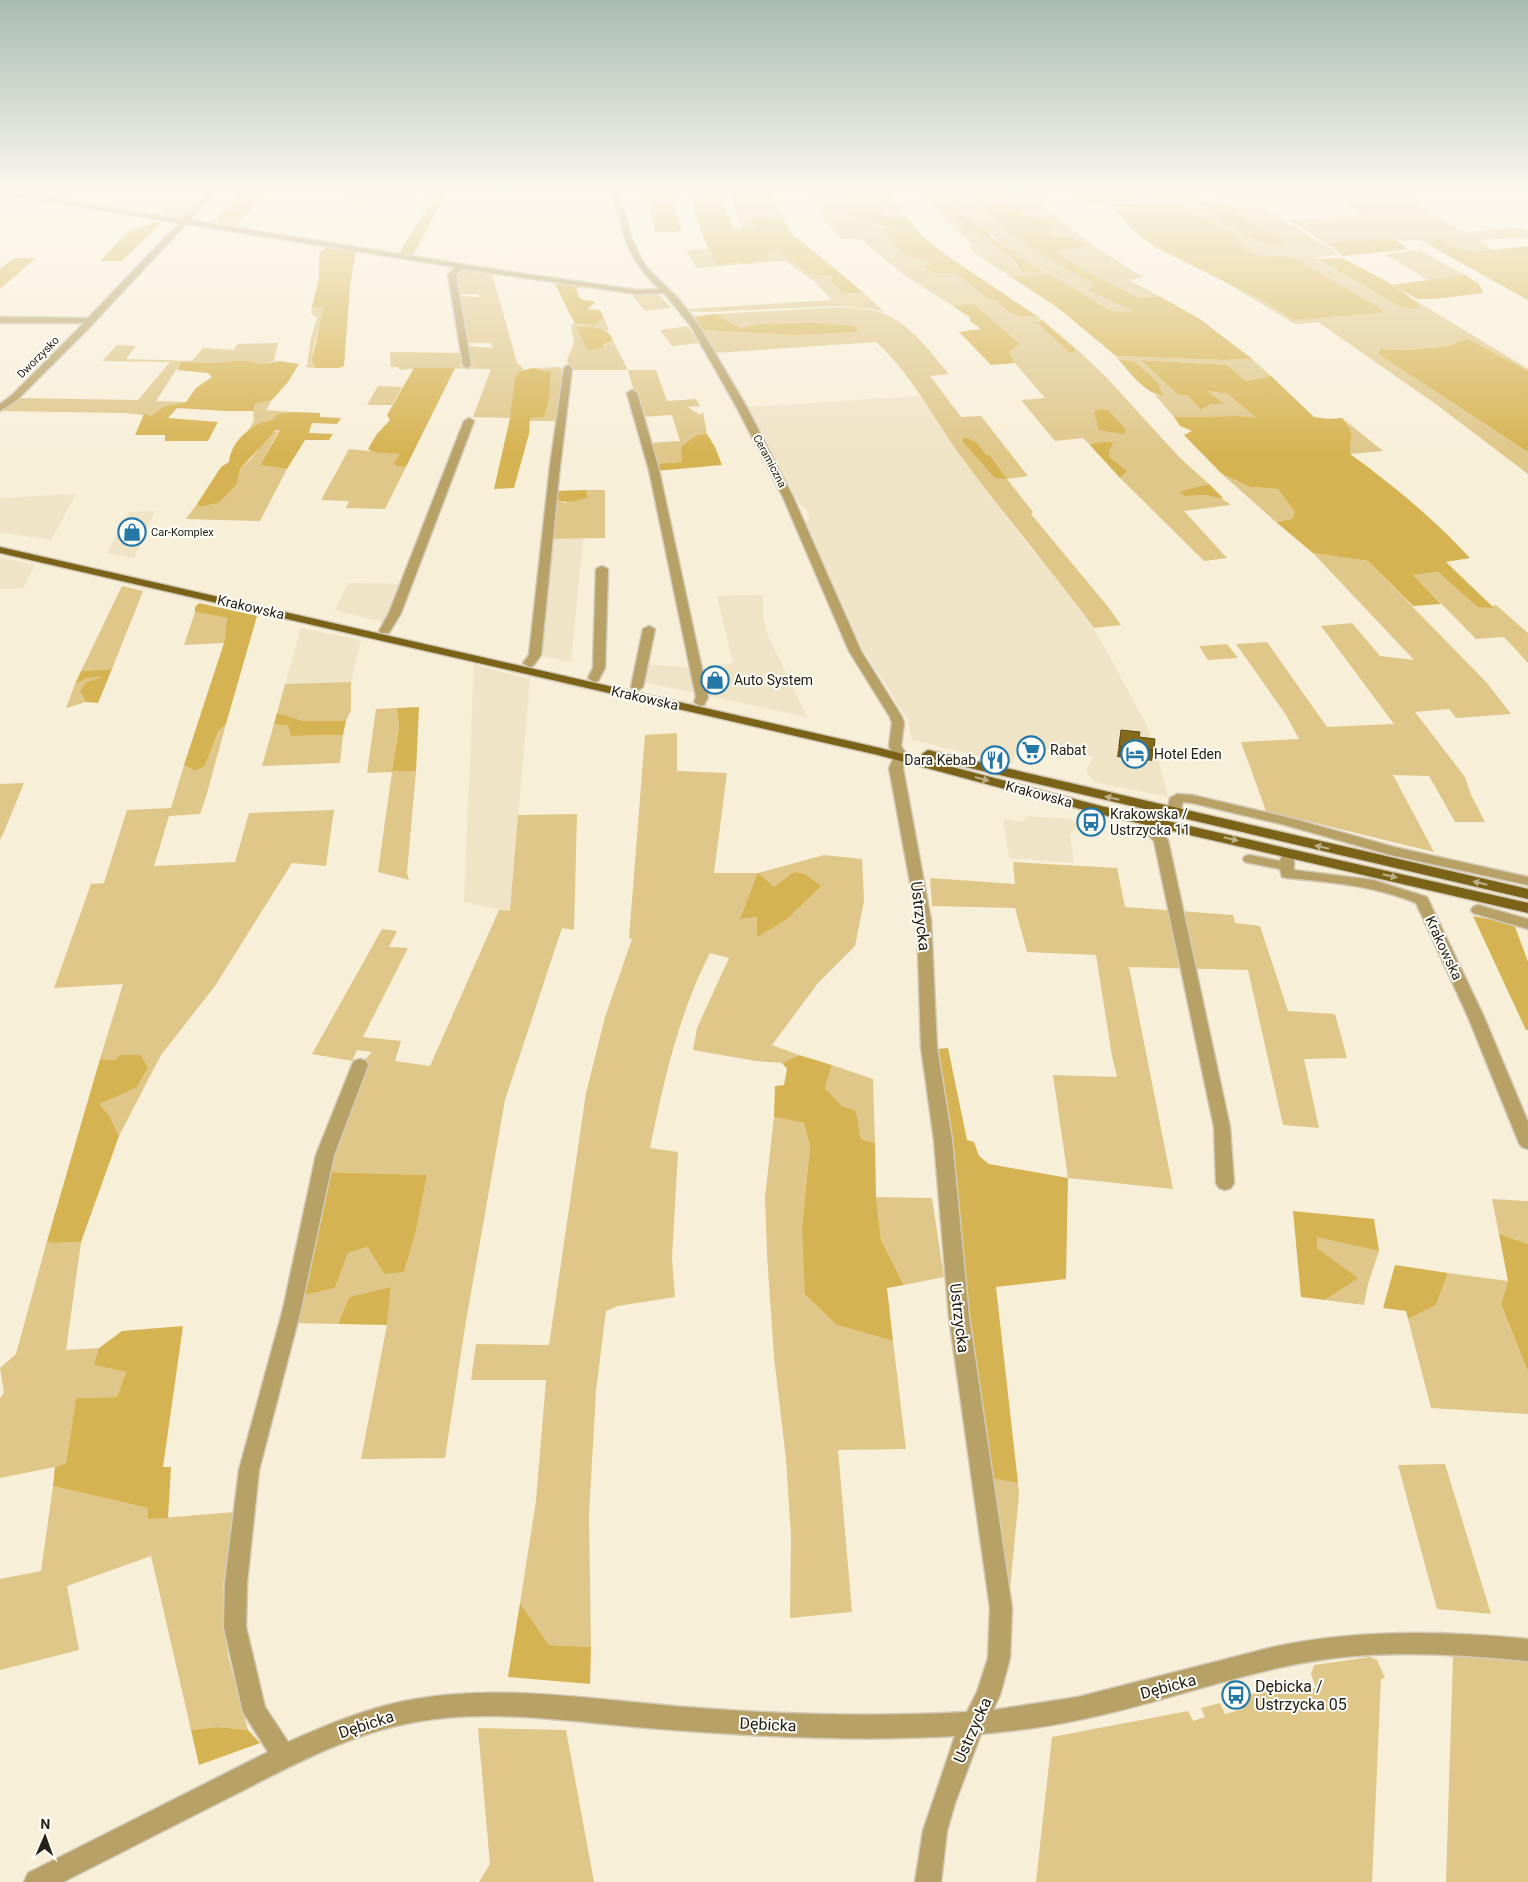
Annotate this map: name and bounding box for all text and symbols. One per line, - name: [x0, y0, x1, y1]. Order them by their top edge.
- street label: Dworzysko: [15, 334, 62, 381]
- street label: Ceramiczna: [750, 433, 789, 490]
- shop icon: Car-Komplex: [117, 517, 147, 547]
- place label: Car-Komplex: [151, 526, 214, 539]
- street label: Krakowska: [216, 592, 286, 622]
- shop icon: Auto System: [700, 665, 730, 695]
- place label: Auto System: [734, 672, 813, 688]
- street label: Krakowska: [610, 683, 680, 713]
- supermarket icon: Rabat: [1016, 735, 1046, 765]
- hotel icon: Hotel Eden: [1120, 739, 1150, 769]
- place label: Rabat: [1050, 742, 1087, 758]
- restaurant icon: Dara Kebab: [980, 745, 1010, 775]
- place label: Hotel Eden: [1154, 746, 1222, 762]
- place label: Dara Kebab: [904, 752, 976, 768]
- one-way arrow: [974, 775, 989, 783]
- street label: Krakowska: [1004, 777, 1074, 811]
- one-way arrow: [1105, 794, 1120, 802]
- place label: Krakowska / Ustrzycka 11: [1110, 806, 1190, 838]
- bus stop icon: Krakowska / Ustrzycka 11: [1076, 807, 1106, 837]
- one-way arrow: [1224, 836, 1240, 844]
- one-way arrow: [1314, 843, 1329, 851]
- one-way arrow: [1382, 872, 1397, 880]
- one-way arrow: [1473, 879, 1488, 887]
- street label: Ustrzycka: [907, 880, 934, 952]
- street label: Krakowska: [1422, 914, 1466, 982]
- street label: Ustrzycka: [946, 1282, 973, 1354]
- street label: Dębicka: [1138, 1670, 1198, 1703]
- place label: Dębicka / Ustrzycka 05: [1255, 1677, 1347, 1714]
- bus stop icon: Dębicka / Ustrzycka 05: [1221, 1680, 1251, 1710]
- street label: Ustrzycka: [950, 1694, 995, 1766]
- street label: Dębicka: [336, 1707, 396, 1742]
- street label: Dębicka: [739, 1714, 797, 1735]
- north arrow: [20, 1812, 70, 1862]
- text: N: [40, 1816, 51, 1832]

